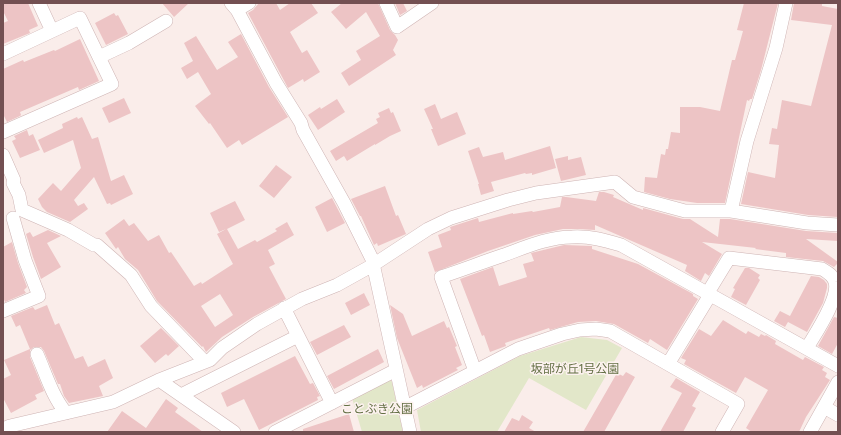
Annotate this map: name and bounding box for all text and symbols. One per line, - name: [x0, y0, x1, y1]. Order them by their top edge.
- park label: 坂部が丘1号公園: [531, 363, 619, 377]
- park label: ことぶき公園: [341, 403, 413, 417]

